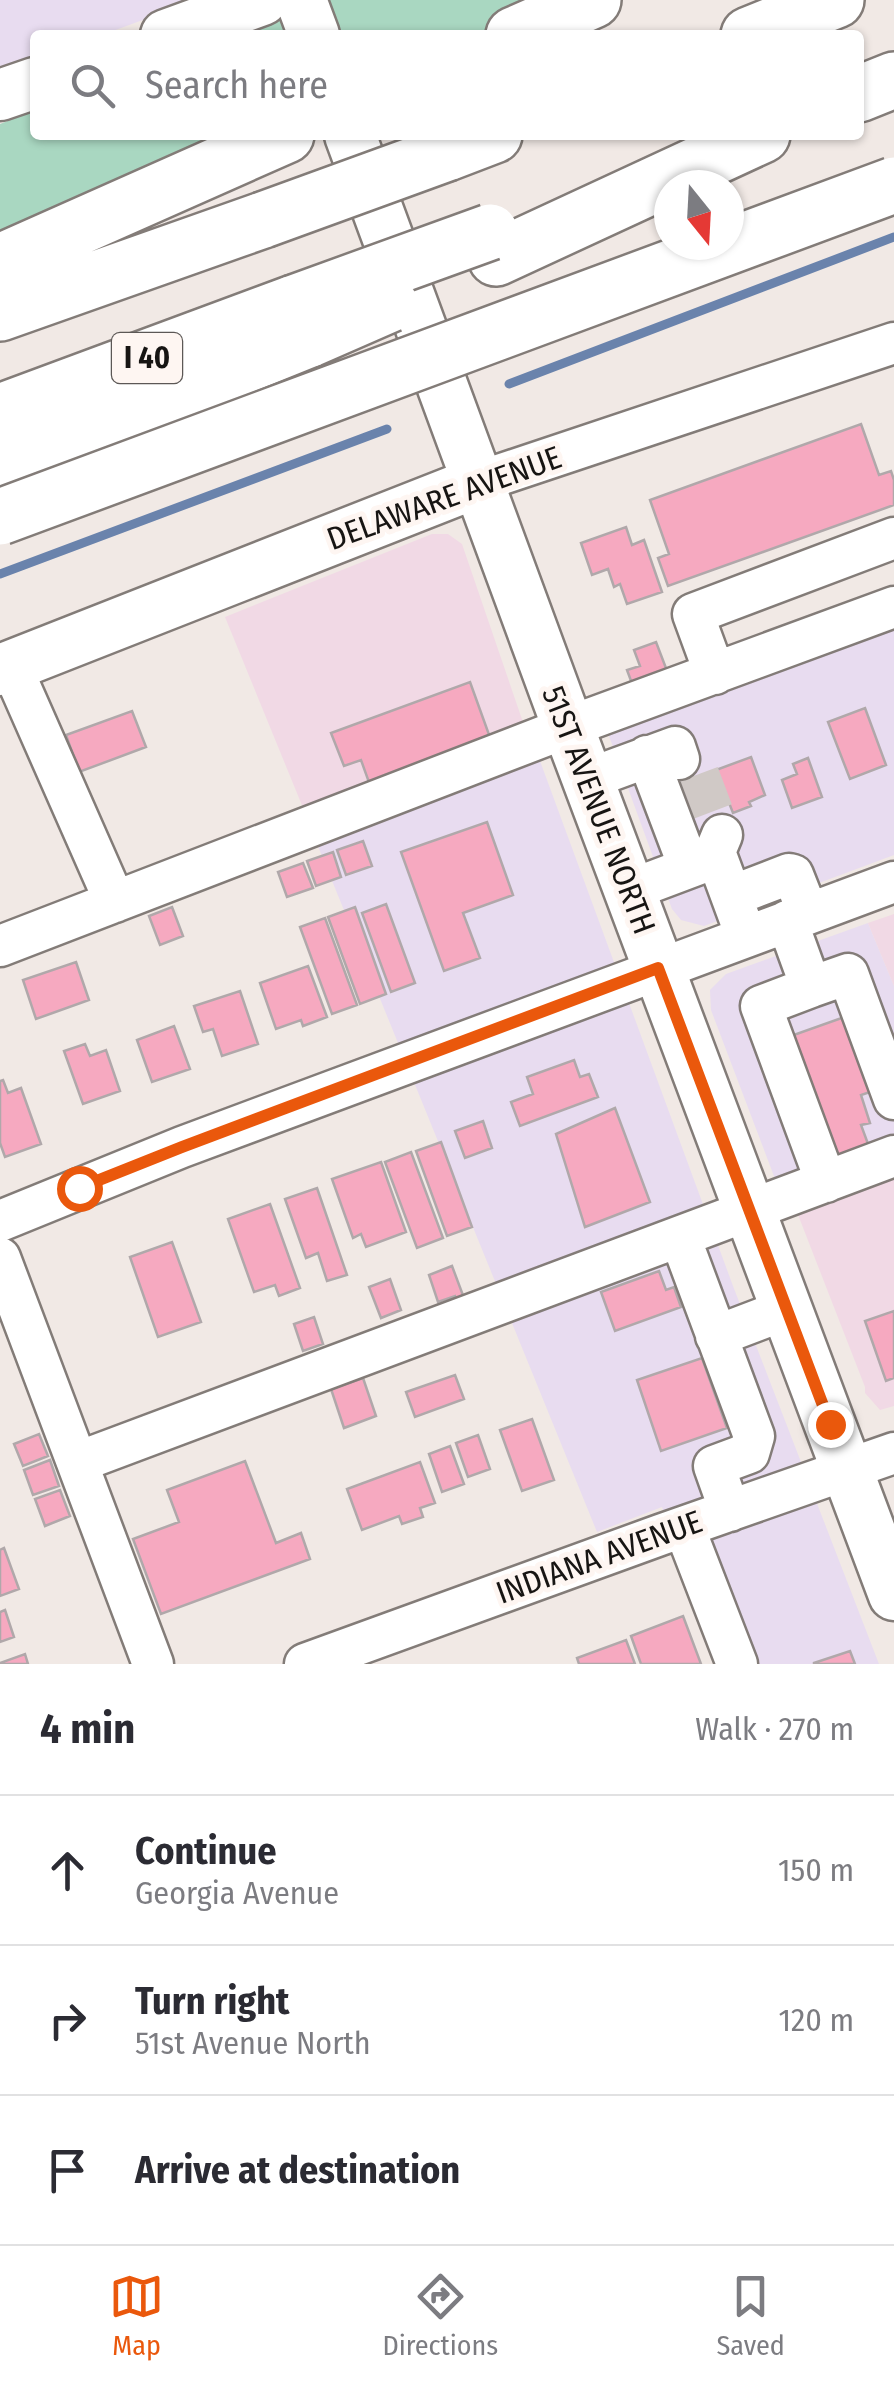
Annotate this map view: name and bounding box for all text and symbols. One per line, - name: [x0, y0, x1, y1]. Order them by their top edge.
- search box: [30, 30, 864, 140]
- icon: search: [65, 58, 120, 113]
- text: Search here: [145, 62, 328, 108]
- north arrow: [654, 170, 744, 260]
- road number: I 40: [112, 333, 182, 383]
- street label: DELAWARE AVENUE: [322, 438, 566, 558]
- street label: 51ST AVENUE NORTH: [534, 681, 664, 939]
- route start: [57, 1166, 103, 1212]
- route end: [808, 1402, 854, 1448]
- street label: INDIANA AVENUE: [491, 1502, 707, 1612]
- text: 4 min: [40, 1704, 135, 1754]
- text: Walk · 270 m: [695, 1710, 854, 1748]
- text: Continue: [135, 1828, 276, 1874]
- icon: ahead: [40, 1843, 95, 1898]
- text: 150 m: [778, 1851, 854, 1889]
- text: Georgia Avenue: [135, 1874, 339, 1912]
- text: Turn right: [135, 1978, 289, 2024]
- icon: right: [40, 1993, 95, 2048]
- text: 120 m: [779, 2001, 854, 2039]
- text: 51st Avenue North: [135, 2024, 371, 2062]
- icon: arrive: [40, 2143, 95, 2198]
- text: Arrive at destination: [135, 2147, 460, 2193]
- tab: Map: [109, 2269, 164, 2362]
- tab: Directions: [382, 2269, 498, 2362]
- tab: Saved: [716, 2269, 785, 2362]

